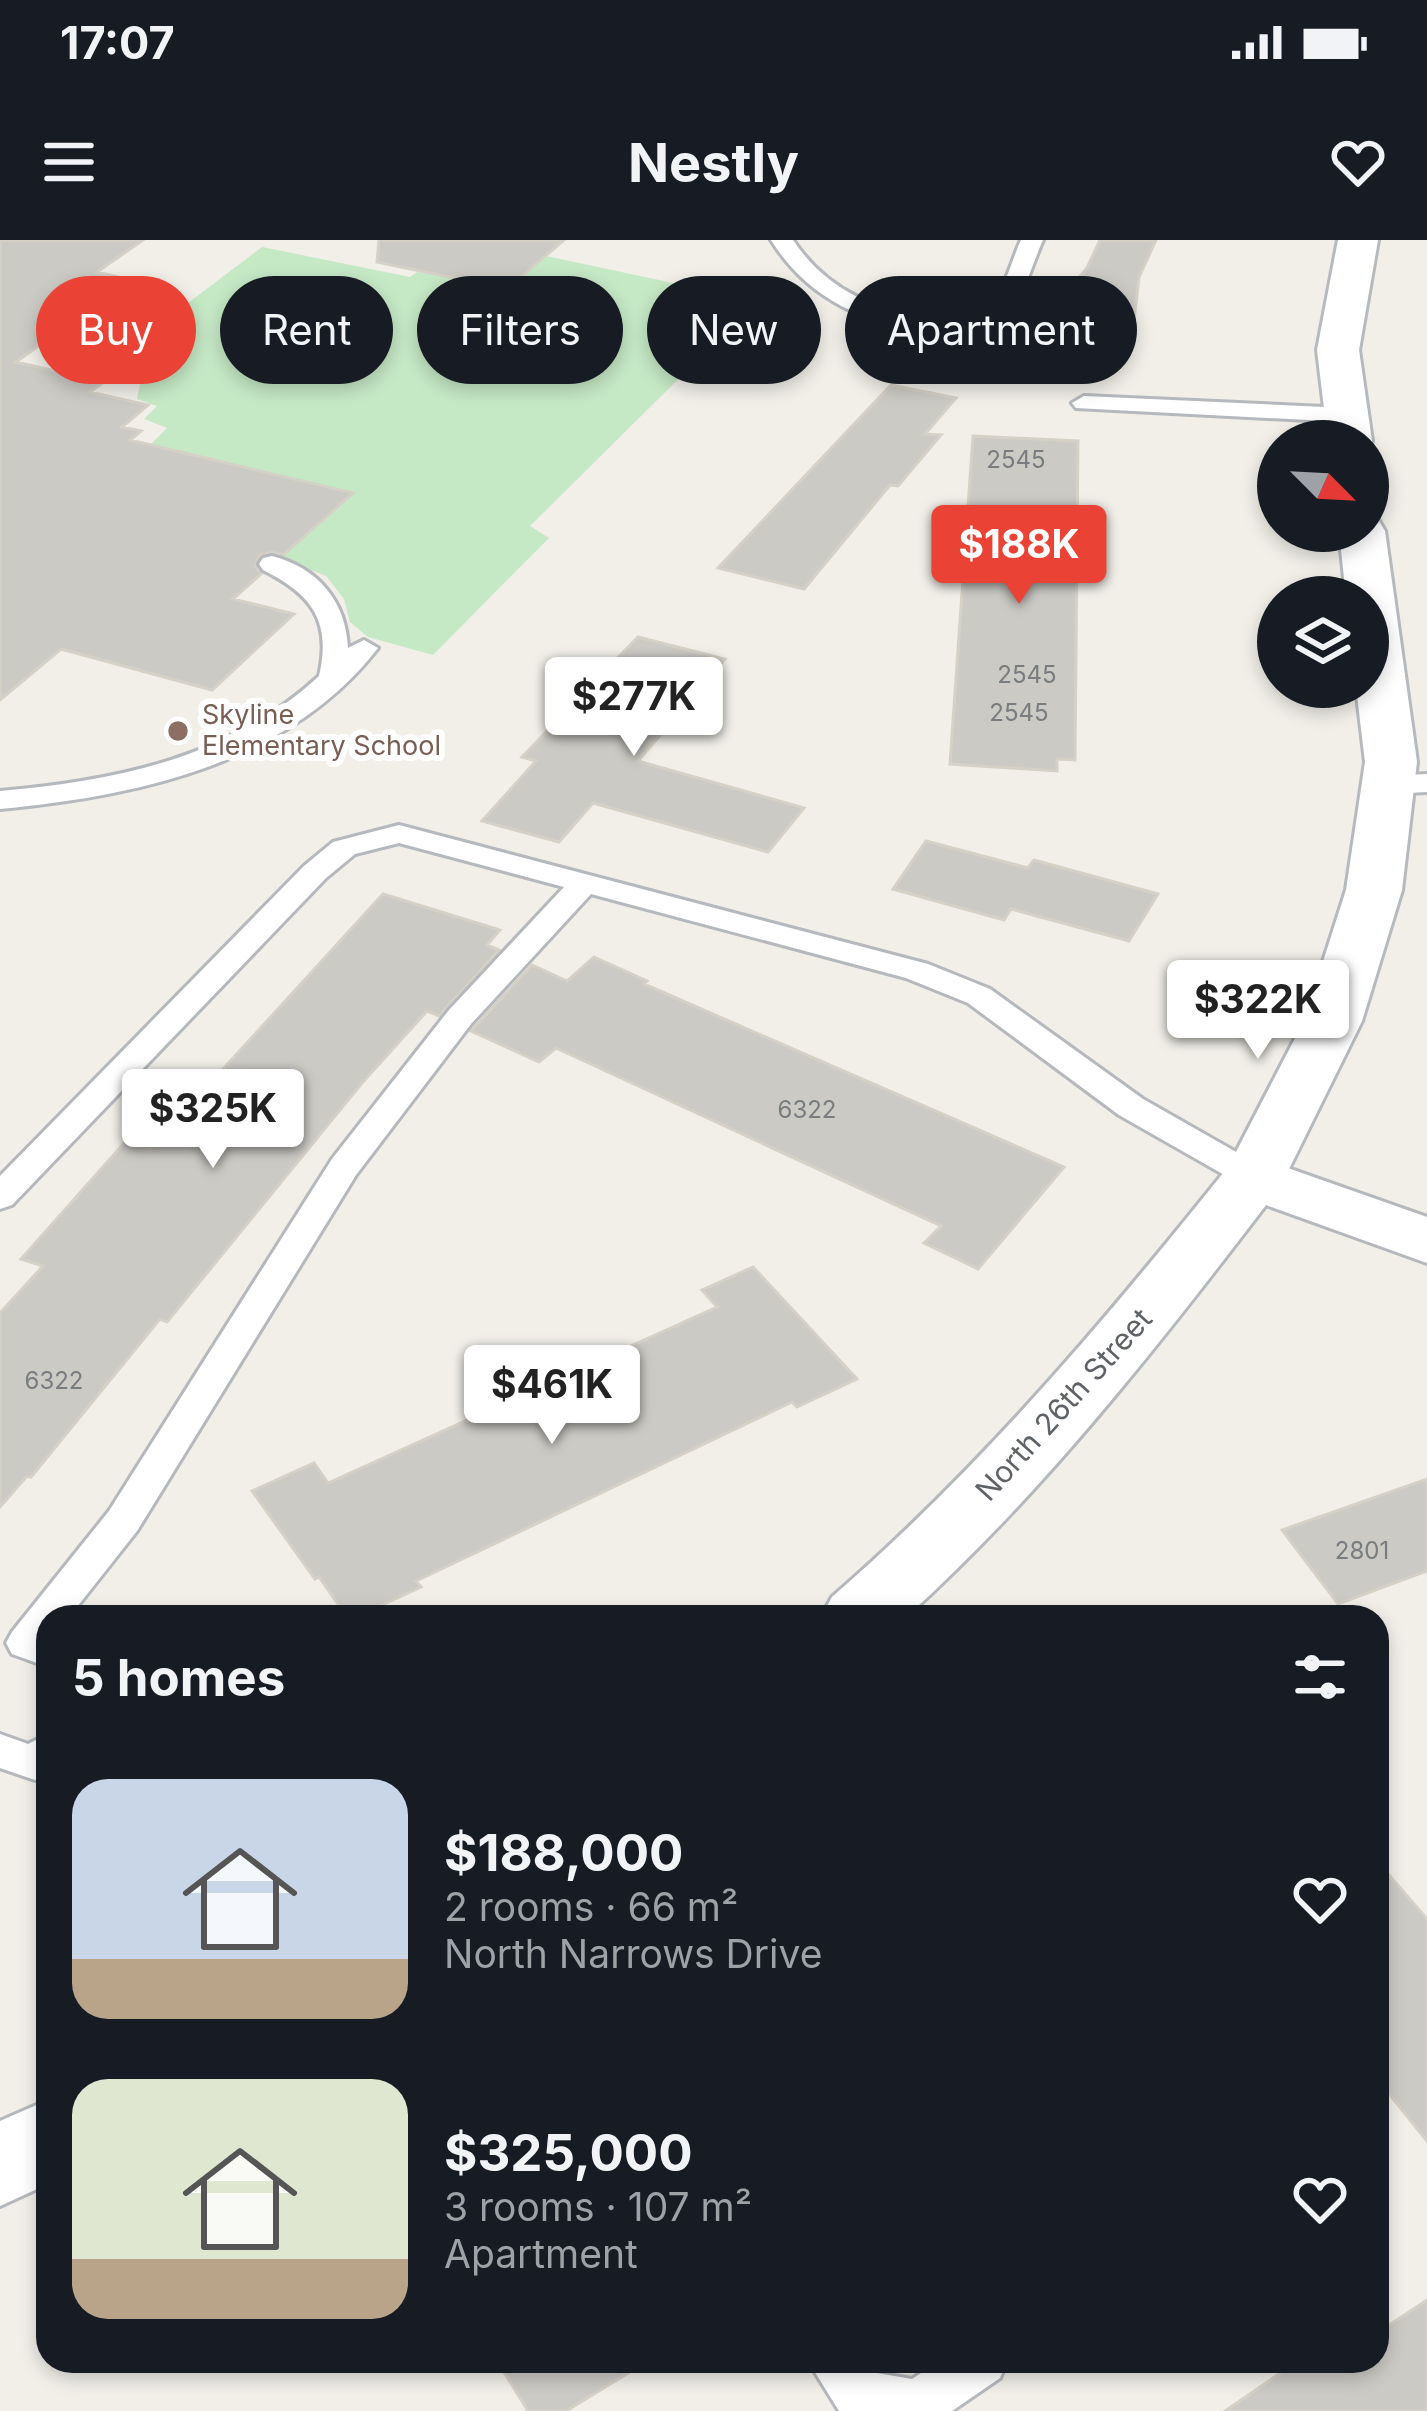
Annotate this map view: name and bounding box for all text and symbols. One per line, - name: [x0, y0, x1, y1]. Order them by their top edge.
- text: 17:07: [60, 15, 175, 70]
- icon: menu: [36, 129, 102, 195]
- icon: heart: [1325, 129, 1391, 195]
- text: Nestly: [628, 130, 799, 195]
- chip: Buy: [36, 276, 196, 384]
- chip: Rent: [220, 276, 393, 384]
- chip: Filters: [417, 276, 623, 384]
- chip: New: [647, 276, 821, 384]
- chip: Apartment: [845, 276, 1137, 384]
- north arrow: [1257, 420, 1389, 552]
- map controls: [1257, 420, 1389, 708]
- house number: 2545: [986, 445, 1046, 474]
- pin: $188K: [935, 505, 1103, 607]
- text: $188K: [958, 520, 1080, 567]
- button: layers: [1257, 576, 1389, 708]
- pin: $277K: [550, 657, 718, 759]
- house number: 2545: [997, 660, 1057, 689]
- text: $277K: [572, 672, 696, 719]
- place label: Skyline Elementary School: [202, 698, 441, 762]
- house number: 2545: [989, 698, 1049, 727]
- marker: Skyline Elementary School: [165, 718, 191, 744]
- pin: $322K: [1174, 960, 1342, 1062]
- text: $322K: [1194, 975, 1322, 1022]
- pin: $325K: [129, 1069, 297, 1171]
- text: $325K: [149, 1084, 277, 1131]
- house number: 6322: [778, 1095, 836, 1124]
- street label: North 26th Street: [968, 1301, 1159, 1508]
- pin: $461K: [468, 1345, 636, 1447]
- text: $461K: [491, 1360, 613, 1407]
- house number: 6322: [25, 1366, 83, 1395]
- house number: 2801: [1335, 1536, 1389, 1565]
- icon: filters: [1287, 1644, 1353, 1710]
- text: 5 homes: [72, 1647, 285, 1708]
- text: $188,000: [444, 1822, 683, 1883]
- icon: home: [168, 1827, 312, 1971]
- icon: heart: [1287, 1866, 1353, 1932]
- text: 2 rooms · 66 m²: [444, 1883, 738, 1930]
- text: North Narrows Drive: [444, 1930, 822, 1977]
- text: $325,000: [444, 2122, 693, 2183]
- icon: home: [168, 2127, 312, 2271]
- icon: heart: [1287, 2166, 1353, 2232]
- text: 3 rooms · 107 m²: [444, 2183, 752, 2230]
- text: Apartment: [444, 2230, 638, 2277]

